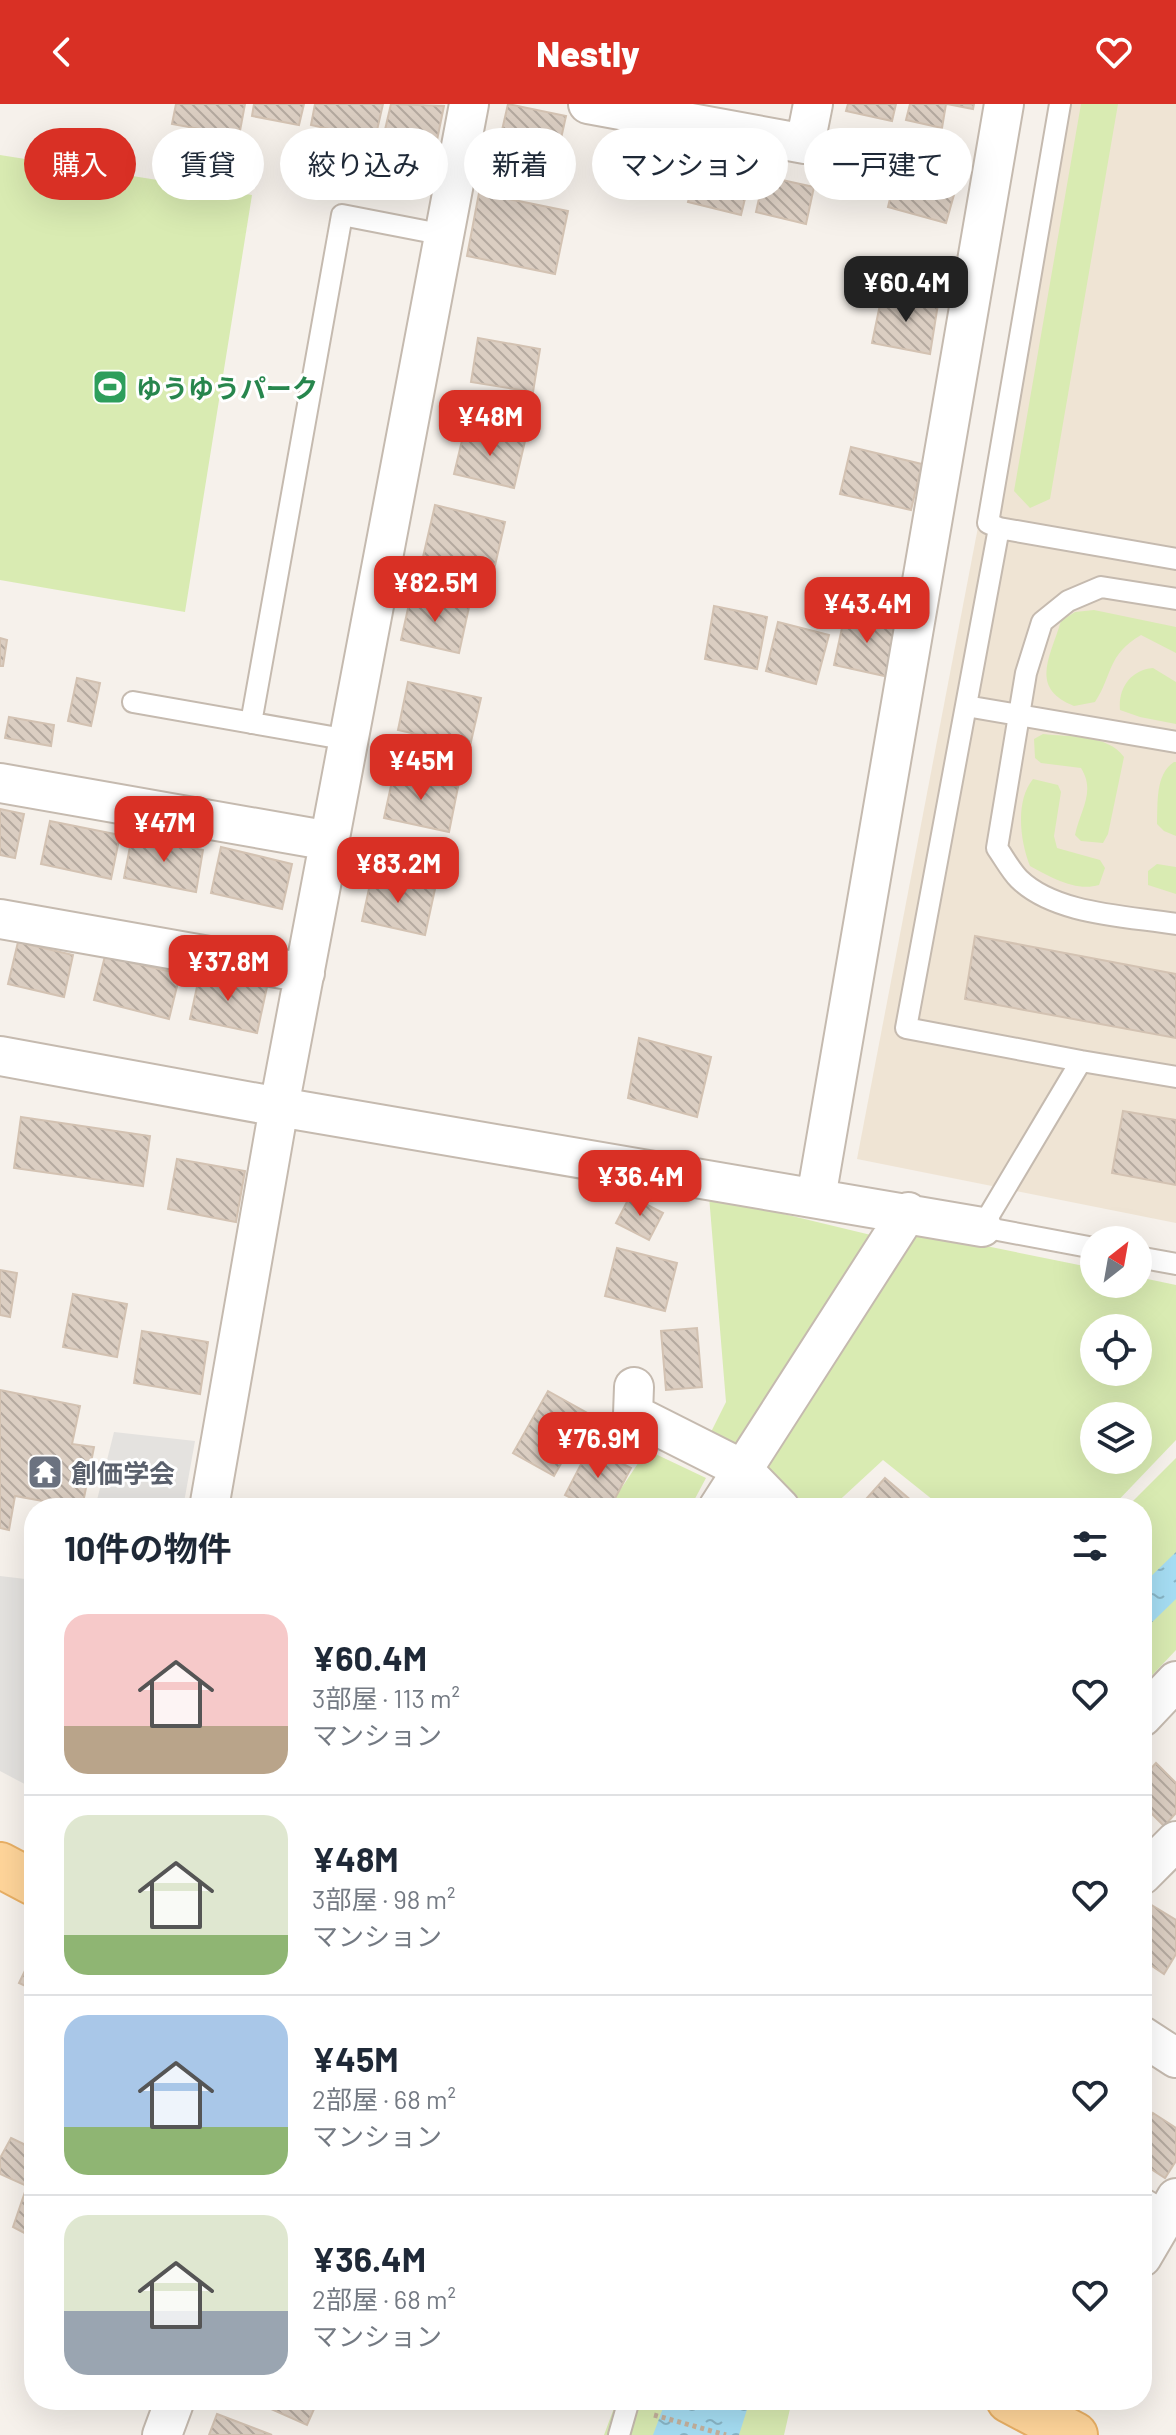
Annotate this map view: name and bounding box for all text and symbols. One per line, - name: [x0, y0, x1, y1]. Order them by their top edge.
- icon: back: [40, 30, 84, 74]
- icon: heart: [1092, 30, 1136, 74]
- text: Nestly: [536, 31, 640, 74]
- chip: 購入: [24, 128, 136, 200]
- chip: 賃貸: [152, 128, 264, 200]
- chip: 絞り込み: [280, 128, 448, 200]
- chip: 新着: [464, 128, 576, 200]
- chip: マンション: [592, 128, 788, 200]
- chip: 一戸建て: [804, 128, 972, 200]
- pin: ¥60.4M: [841, 256, 971, 324]
- text: ¥60.4M: [862, 266, 950, 297]
- sports icon: ゆうゆうパーク: [91, 368, 129, 406]
- place label: ゆうゆうパーク: [136, 372, 318, 403]
- pin: ¥48M: [443, 390, 537, 458]
- text: ¥48M: [457, 400, 523, 431]
- pin: ¥82.5M: [370, 556, 500, 624]
- text: ¥82.5M: [392, 566, 478, 597]
- pin: ¥43.4M: [802, 577, 932, 645]
- text: ¥43.4M: [823, 587, 911, 618]
- pin: ¥45M: [374, 734, 468, 802]
- text: ¥45M: [388, 744, 454, 775]
- pin: ¥47M: [117, 796, 211, 864]
- text: ¥47M: [132, 806, 196, 837]
- pin: ¥83.2M: [333, 837, 463, 905]
- text: ¥83.2M: [355, 847, 441, 878]
- pin: ¥37.8M: [163, 935, 293, 1003]
- text: ¥37.8M: [187, 945, 269, 976]
- pin: ¥36.4M: [575, 1150, 705, 1218]
- text: ¥36.4M: [596, 1160, 684, 1191]
- north arrow: [1080, 1226, 1152, 1298]
- map controls: [1080, 1226, 1152, 1474]
- button: locate: [1080, 1314, 1152, 1386]
- button: layers: [1080, 1402, 1152, 1474]
- pin: ¥76.9M: [533, 1412, 663, 1480]
- text: ¥76.9M: [556, 1422, 640, 1453]
- temple icon: 創価学会: [26, 1453, 64, 1491]
- place label: 創価学会: [71, 1457, 175, 1488]
- icon: filters: [1068, 1524, 1112, 1568]
- text: 10件の物件: [64, 1527, 231, 1568]
- text: ¥60.4M: [312, 1637, 427, 1678]
- icon: home: [128, 1646, 224, 1742]
- icon: heart: [1068, 1672, 1112, 1716]
- text: 3部屋 · 113 m²: [312, 1682, 460, 1713]
- text: マンション: [312, 1719, 442, 1750]
- text: ¥48M: [312, 1838, 399, 1879]
- icon: home: [128, 1847, 224, 1943]
- icon: heart: [1068, 1873, 1112, 1917]
- text: 3部屋 · 98 m²: [312, 1883, 456, 1914]
- text: マンション: [312, 1920, 442, 1951]
- text: ¥45M: [312, 2038, 399, 2079]
- icon: home: [128, 2047, 224, 2143]
- icon: heart: [1068, 2073, 1112, 2117]
- text: 2部屋 · 68 m²: [312, 2083, 456, 2114]
- text: マンション: [312, 2120, 442, 2151]
- text: ¥36.4M: [312, 2238, 426, 2279]
- icon: home: [128, 2247, 224, 2343]
- icon: heart: [1068, 2273, 1112, 2317]
- text: 2部屋 · 68 m²: [312, 2283, 456, 2314]
- text: マンション: [312, 2320, 442, 2351]

